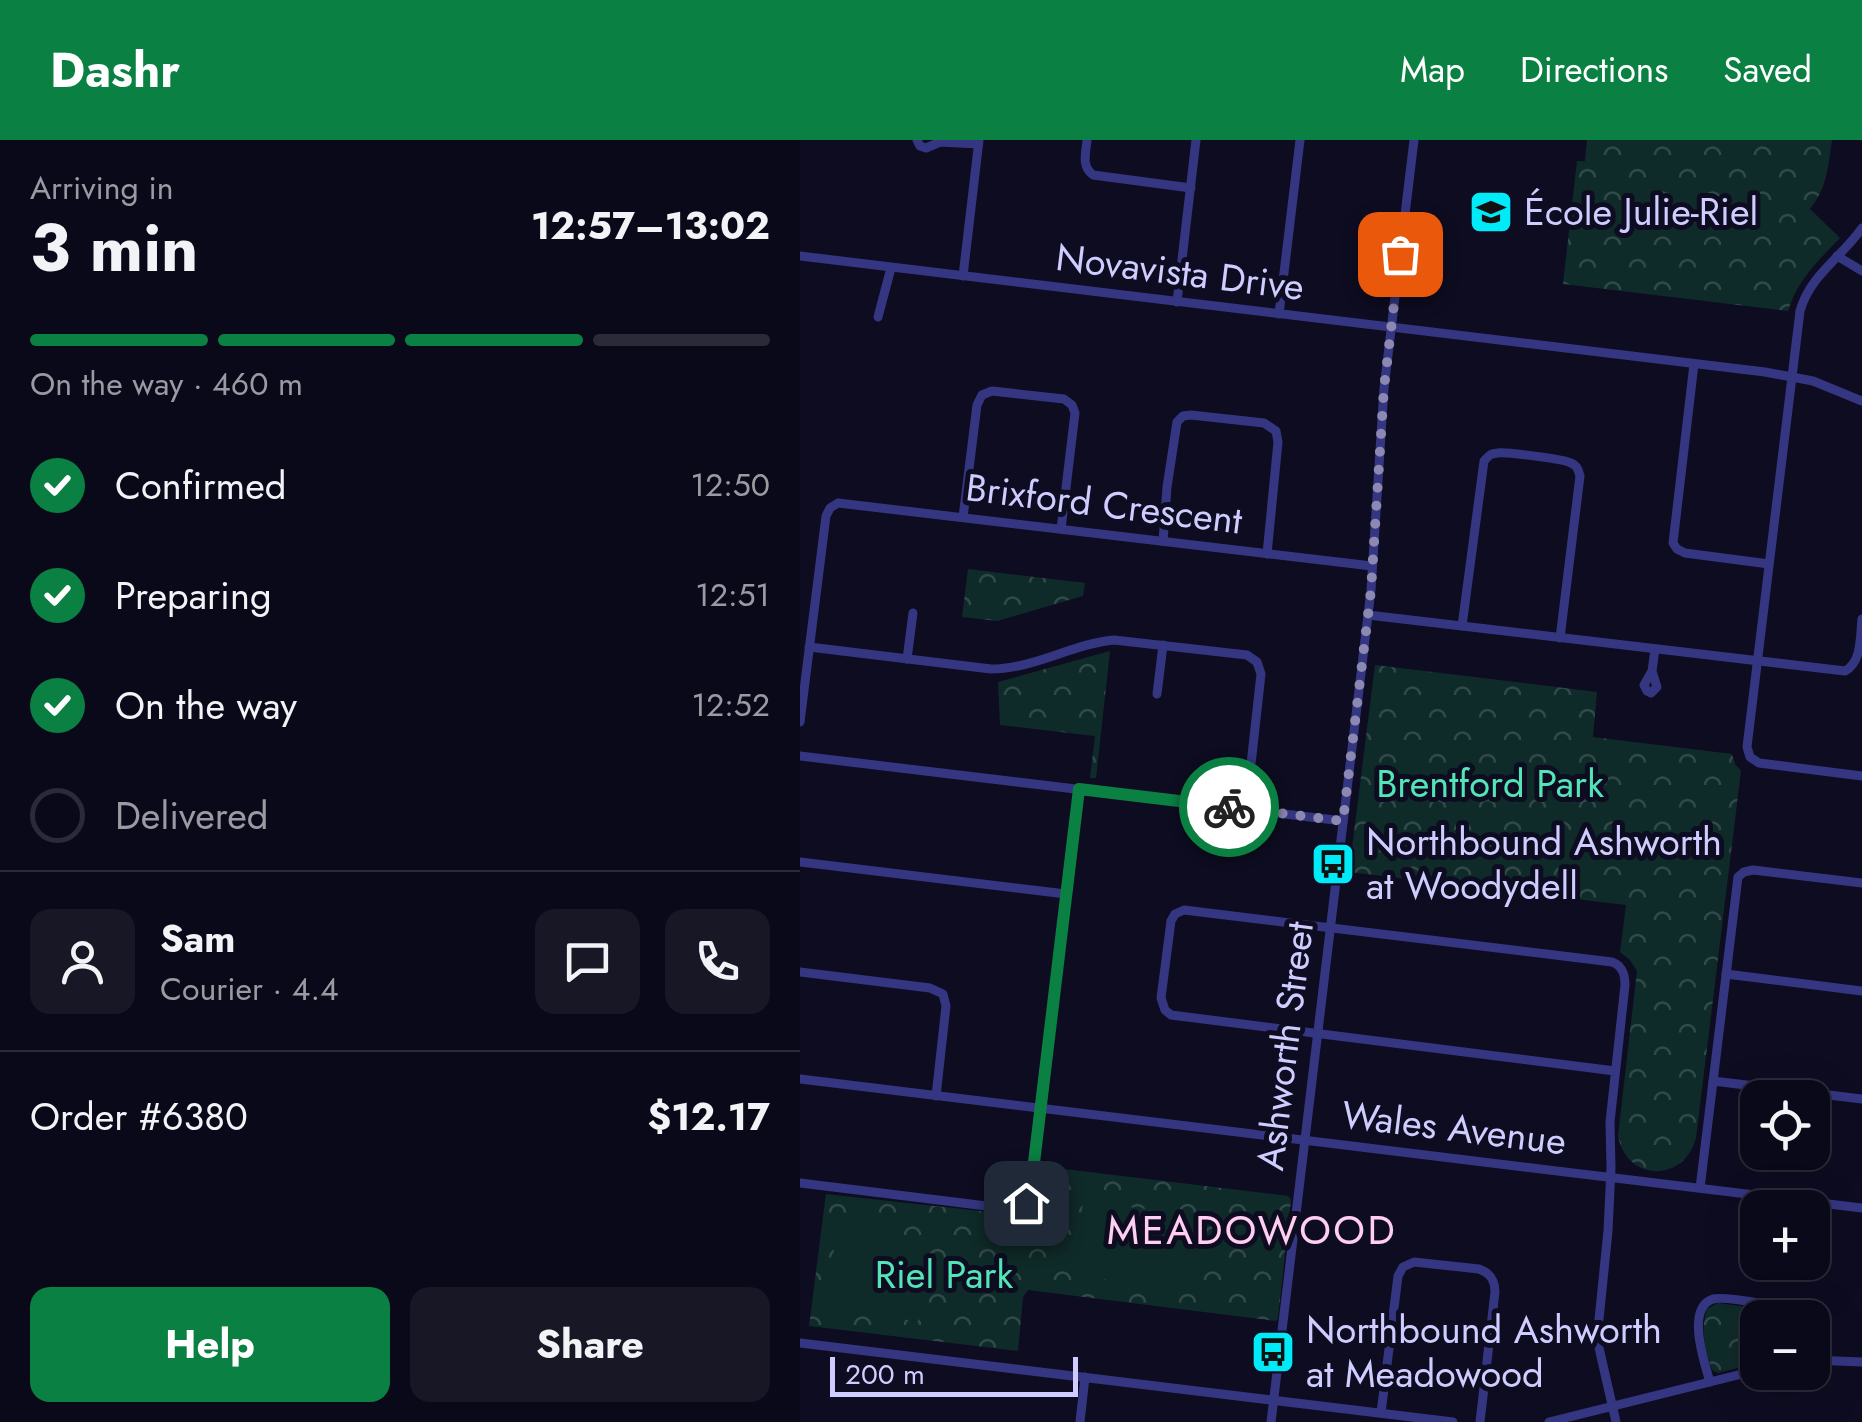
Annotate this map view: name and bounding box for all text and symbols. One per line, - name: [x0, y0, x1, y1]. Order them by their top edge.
- text: Dashr: [50, 36, 180, 105]
- text: Map: [1400, 45, 1465, 95]
- text: Directions: [1520, 45, 1668, 95]
- text: Saved: [1723, 45, 1812, 95]
- text: Arriving in: [30, 165, 174, 211]
- place label: École Julie-Riel: [1524, 184, 1758, 239]
- school or university icon: École Julie-Riel: [1468, 189, 1514, 235]
- text: 12:57–13:02: [531, 198, 770, 253]
- text: 3 min: [30, 201, 198, 295]
- pin: [1358, 212, 1443, 297]
- icon: bag: [1373, 227, 1428, 282]
- street label: Novavista Drive: [1053, 229, 1307, 314]
- text: On the way · 460 m: [30, 361, 303, 407]
- icon: check: [30, 458, 85, 513]
- text: Confirmed: [115, 458, 286, 513]
- street label: Brixford Crescent: [963, 459, 1245, 548]
- text: 12:50: [691, 462, 770, 508]
- icon: check: [30, 568, 85, 623]
- text: Preparing: [115, 568, 272, 623]
- text: 12:51: [695, 572, 770, 618]
- icon: check: [30, 678, 85, 733]
- text: On the way: [115, 678, 297, 733]
- text: 12:52: [692, 682, 770, 728]
- park label: Brentford Park: [1376, 756, 1604, 811]
- courier: [1179, 757, 1279, 857]
- icon: bike: [1202, 780, 1257, 835]
- text: Delivered: [115, 788, 268, 843]
- place label: Northbound Ashworth at Woodydell: [1366, 814, 1722, 913]
- bus stop icon: Northbound Ashworth at Woodydell: [1310, 841, 1356, 887]
- button: person: [30, 909, 135, 1014]
- button: chat: [535, 909, 640, 1014]
- button: phone: [665, 909, 770, 1014]
- text: Sam: [160, 911, 235, 966]
- street label: Ashworth Street: [1242, 918, 1327, 1174]
- text: Courier · 4.4: [160, 966, 339, 1012]
- map controls: [1740, 1080, 1830, 1390]
- button: locate: [1740, 1080, 1830, 1170]
- street label: Wales Avenue: [1339, 1086, 1569, 1169]
- text: Order #6380: [30, 1089, 248, 1144]
- text: $12.17: [648, 1089, 770, 1144]
- pin: [984, 1161, 1069, 1246]
- icon: home: [999, 1176, 1054, 1231]
- button: +: [1740, 1190, 1830, 1280]
- district label: MEADOWOOD: [1107, 1201, 1397, 1259]
- park label: Riel Park: [875, 1247, 1014, 1302]
- button: Help: [30, 1287, 390, 1402]
- button: Share: [410, 1287, 770, 1402]
- button: −: [1740, 1300, 1830, 1390]
- place label: Northbound Ashworth at Meadowood: [1306, 1302, 1662, 1401]
- bus stop icon: Northbound Ashworth at Meadowood: [1250, 1329, 1296, 1375]
- scale bar: [830, 1352, 1078, 1396]
- text: 200 m: [845, 1354, 925, 1395]

